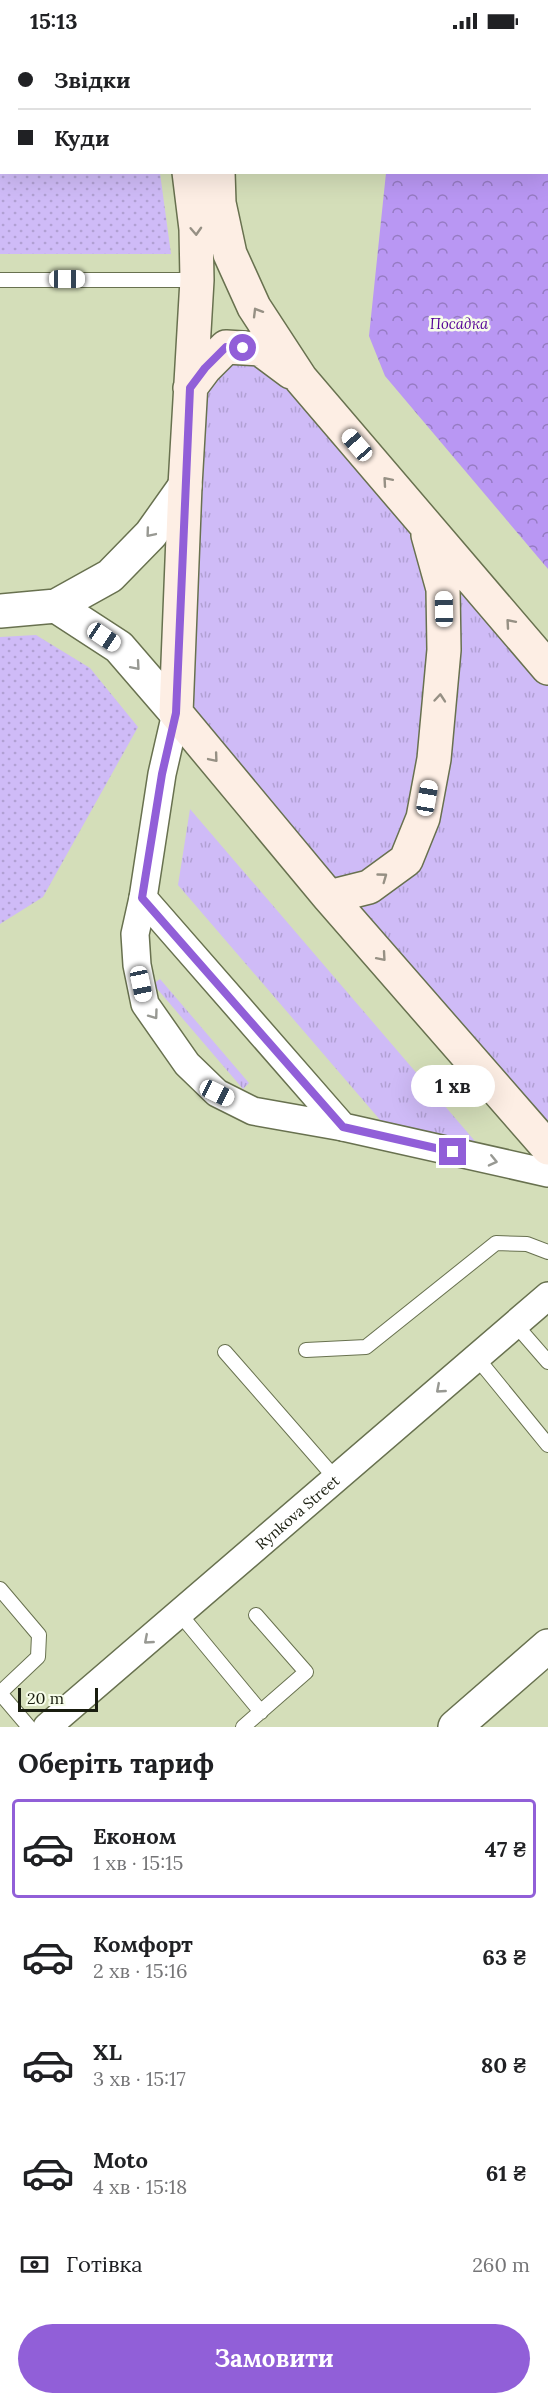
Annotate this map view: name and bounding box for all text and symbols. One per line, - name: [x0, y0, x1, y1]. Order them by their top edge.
- text: 15:13: [30, 7, 78, 35]
- text: Звідки: [54, 66, 130, 94]
- text: Куди: [54, 124, 109, 152]
- one-way arrow: [189, 226, 202, 235]
- car: [49, 270, 85, 288]
- one-way arrow: [253, 308, 265, 318]
- park label: Посадка: [430, 314, 489, 333]
- route start: [229, 334, 256, 361]
- car: [338, 426, 376, 464]
- one-way arrow: [383, 477, 394, 488]
- one-way arrow: [147, 526, 158, 537]
- car: [435, 591, 453, 627]
- car: [84, 619, 124, 655]
- one-way arrow: [506, 619, 517, 630]
- one-way arrow: [129, 659, 140, 670]
- one-way arrow: [433, 693, 446, 702]
- one-way arrow: [206, 751, 217, 762]
- car: [415, 779, 439, 817]
- one-way arrow: [376, 873, 387, 884]
- one-way arrow: [375, 950, 386, 961]
- car: [128, 965, 154, 1003]
- one-way arrow: [146, 1009, 157, 1020]
- callout: 1 хв: [411, 1065, 495, 1107]
- text: 1 хв: [435, 1073, 471, 1098]
- car: [197, 1077, 237, 1109]
- route end: [439, 1138, 466, 1165]
- one-way arrow: [487, 1154, 497, 1167]
- one-way arrow: [436, 1382, 447, 1393]
- street label: Rynkova Street: [251, 1470, 343, 1553]
- one-way arrow: [144, 1633, 155, 1644]
- scale bar: [18, 1685, 98, 1712]
- text: 20 m: [27, 1688, 64, 1708]
- text: Оберіть тариф: [18, 1746, 214, 1780]
- icon: car: [21, 1822, 75, 1876]
- text: Економ: [93, 1822, 176, 1850]
- text: 47 ₴: [485, 1835, 527, 1863]
- text: 1 хв · 15:15: [93, 1850, 183, 1875]
- icon: car: [21, 1930, 75, 1984]
- text: Комфорт: [93, 1930, 193, 1958]
- text: 63 ₴: [482, 1943, 527, 1971]
- text: 2 хв · 15:16: [93, 1958, 188, 1983]
- icon: car: [21, 2038, 75, 2092]
- text: XL: [93, 2038, 122, 2066]
- text: 80 ₴: [481, 2051, 527, 2079]
- text: 3 хв · 15:17: [93, 2066, 186, 2091]
- icon: car: [21, 2146, 75, 2200]
- text: Moto: [93, 2146, 148, 2174]
- text: 61 ₴: [486, 2159, 527, 2187]
- text: 4 хв · 15:18: [93, 2174, 187, 2199]
- icon: cash: [18, 2248, 51, 2281]
- text: Готівка: [66, 2250, 143, 2278]
- text: 260 m: [472, 2252, 530, 2277]
- button: Замовити: [18, 2324, 530, 2393]

